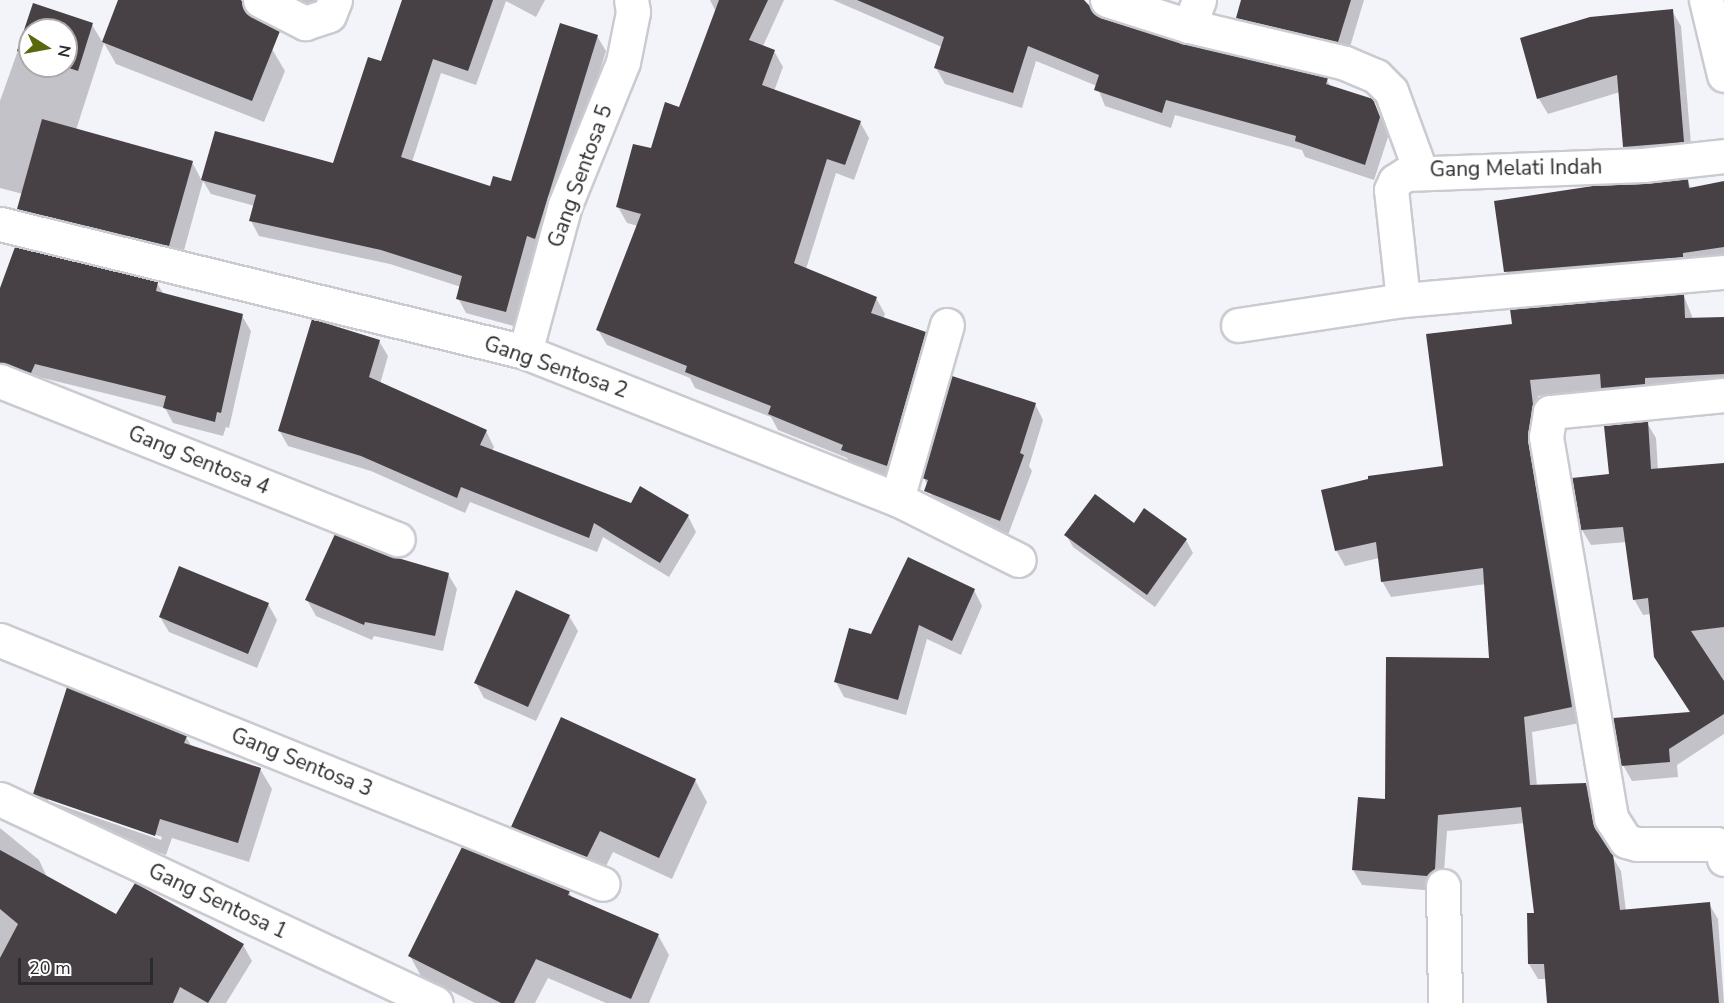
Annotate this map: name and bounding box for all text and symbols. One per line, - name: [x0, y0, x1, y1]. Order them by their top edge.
- north arrow: [18, 18, 78, 78]
- text: N: [52, 43, 76, 59]
- street label: Gang Sentosa 5: [542, 101, 618, 251]
- street label: Gang Melati Indah: [1429, 154, 1603, 182]
- street label: Gang Sentosa 2: [481, 331, 631, 403]
- street label: Gang Sentosa 4: [125, 420, 273, 500]
- street label: Gang Sentosa 3: [228, 722, 376, 802]
- street label: Gang Sentosa 1: [145, 858, 291, 944]
- scale bar: [21, 946, 156, 984]
- text: 20 m: [29, 956, 71, 980]

